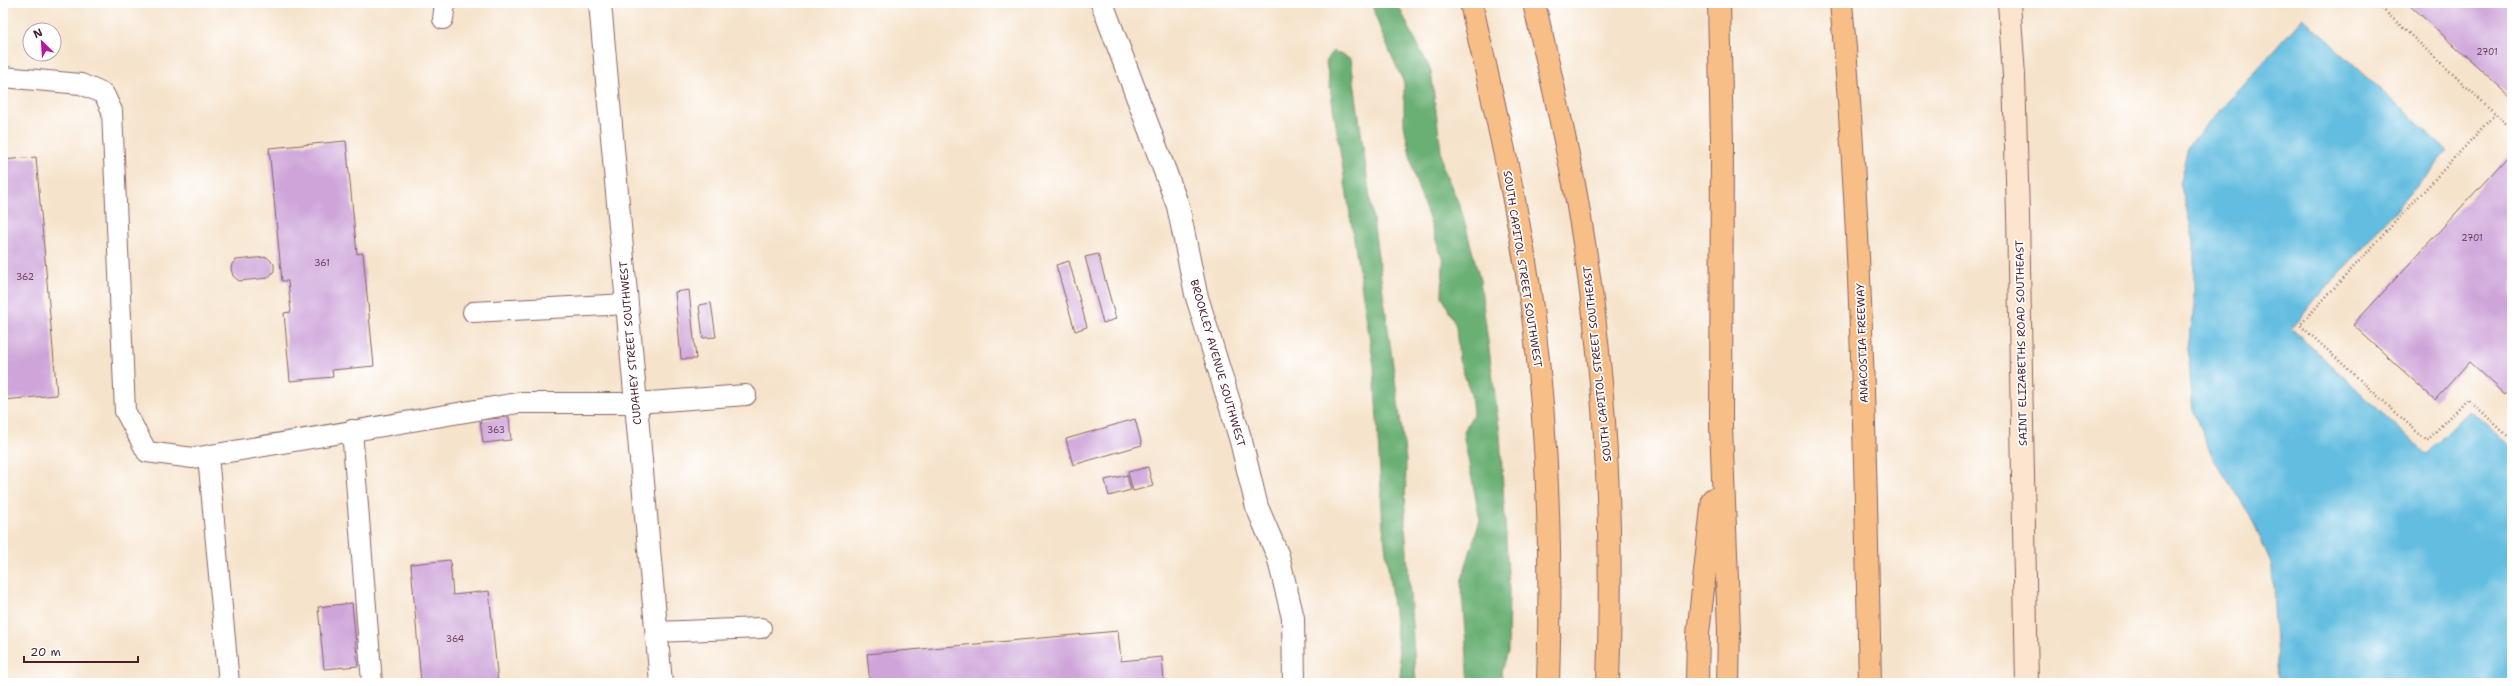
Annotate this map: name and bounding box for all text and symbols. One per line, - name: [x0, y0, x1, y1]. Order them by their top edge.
- north arrow: [22, 22, 62, 62]
- text: N: [31, 25, 45, 42]
- house number: 2701: [2476, 46, 2498, 58]
- street label: SOUTH CAPITOL STREET SOUTHWEST: [1500, 169, 1546, 369]
- house number: 2701: [2461, 232, 2483, 244]
- street label: SAINT ELIZABETHS ROAD SOUTHEAST: [2012, 240, 2031, 446]
- house number: 361: [314, 257, 330, 269]
- street label: CUDAHEY STREET SOUTHWEST: [616, 260, 645, 425]
- street label: SOUTH CAPITOL STREET SOUTHEAST: [1580, 265, 1615, 462]
- house number: 362: [16, 271, 34, 283]
- street label: BROOKLEY AVENUE SOUTHWEST: [1186, 278, 1249, 449]
- street label: ANACOSTIA FREEWAY: [1853, 282, 1872, 403]
- house number: 363: [487, 424, 505, 436]
- house number: 364: [446, 633, 464, 645]
- scale bar: [24, 638, 138, 664]
- text: 20 m: [30, 644, 61, 660]

